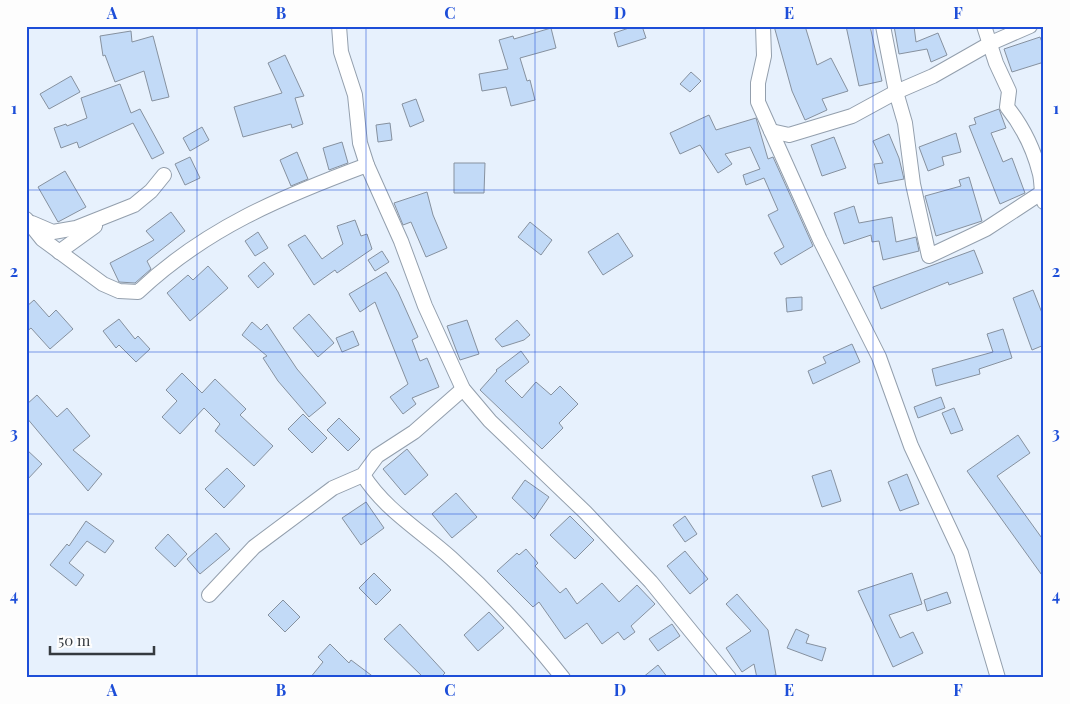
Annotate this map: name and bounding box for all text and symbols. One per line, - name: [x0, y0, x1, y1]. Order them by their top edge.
- text: A: [106, 2, 118, 23]
- text: B: [276, 2, 287, 23]
- text: C: [444, 2, 456, 23]
- text: D: [614, 2, 626, 23]
- text: E: [784, 2, 794, 23]
- text: F: [953, 2, 963, 23]
- text: 1: [11, 97, 17, 118]
- text: 1: [1053, 97, 1059, 118]
- text: 2: [10, 260, 18, 281]
- text: 2: [1052, 260, 1060, 281]
- text: 3: [10, 422, 18, 443]
- text: 3: [1052, 422, 1060, 443]
- text: 4: [10, 584, 18, 605]
- text: 4: [1052, 584, 1060, 605]
- scale bar: [50, 624, 154, 656]
- text: 50 m: [58, 630, 91, 650]
- text: A: [106, 679, 118, 700]
- text: B: [276, 679, 287, 700]
- text: C: [444, 679, 456, 700]
- text: D: [614, 679, 626, 700]
- text: E: [784, 679, 794, 700]
- text: F: [953, 679, 963, 700]

